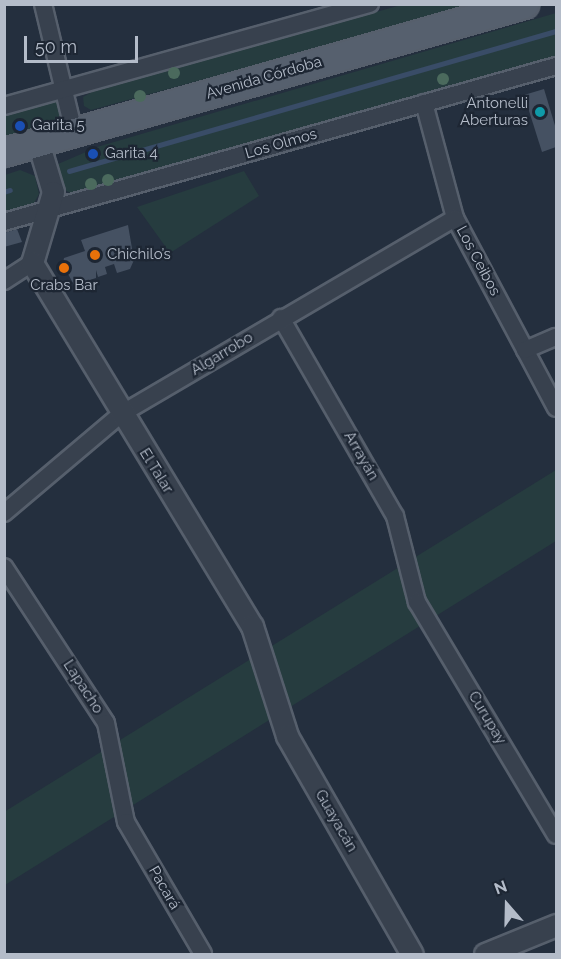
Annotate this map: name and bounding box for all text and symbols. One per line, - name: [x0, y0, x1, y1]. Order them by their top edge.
- scale bar: [27, 24, 141, 62]
- text: 50 m: [35, 36, 77, 57]
- street label: Avenida Córdoba: [204, 53, 324, 103]
- place label: Antonelli Aberturas: [460, 94, 528, 129]
- marker: Antonelli Aberturas: [533, 105, 547, 119]
- place label: Garita 5: [32, 117, 85, 135]
- marker: Garita 5: [13, 119, 27, 133]
- street label: Los Olmos: [243, 125, 319, 163]
- place label: Garita 4: [105, 145, 158, 163]
- marker: Garita 4: [86, 147, 100, 161]
- street label: Los Ceibos: [452, 223, 504, 299]
- place label: Chichilo’s: [107, 246, 171, 264]
- marker: Chichilo’s: [88, 248, 102, 262]
- marker: Crabs Bar: [57, 261, 71, 275]
- place label: Crabs Bar: [30, 277, 98, 295]
- street label: Algarrobo: [188, 329, 256, 379]
- street label: Arrayán: [340, 428, 382, 484]
- street label: El Talar: [135, 445, 177, 497]
- street label: Lapacho: [59, 657, 107, 717]
- street label: Curupay: [464, 688, 510, 748]
- street label: Guayacán: [311, 787, 361, 855]
- street label: Pacará: [144, 863, 184, 913]
- north arrow: [477, 875, 537, 935]
- text: N: [492, 877, 510, 899]

